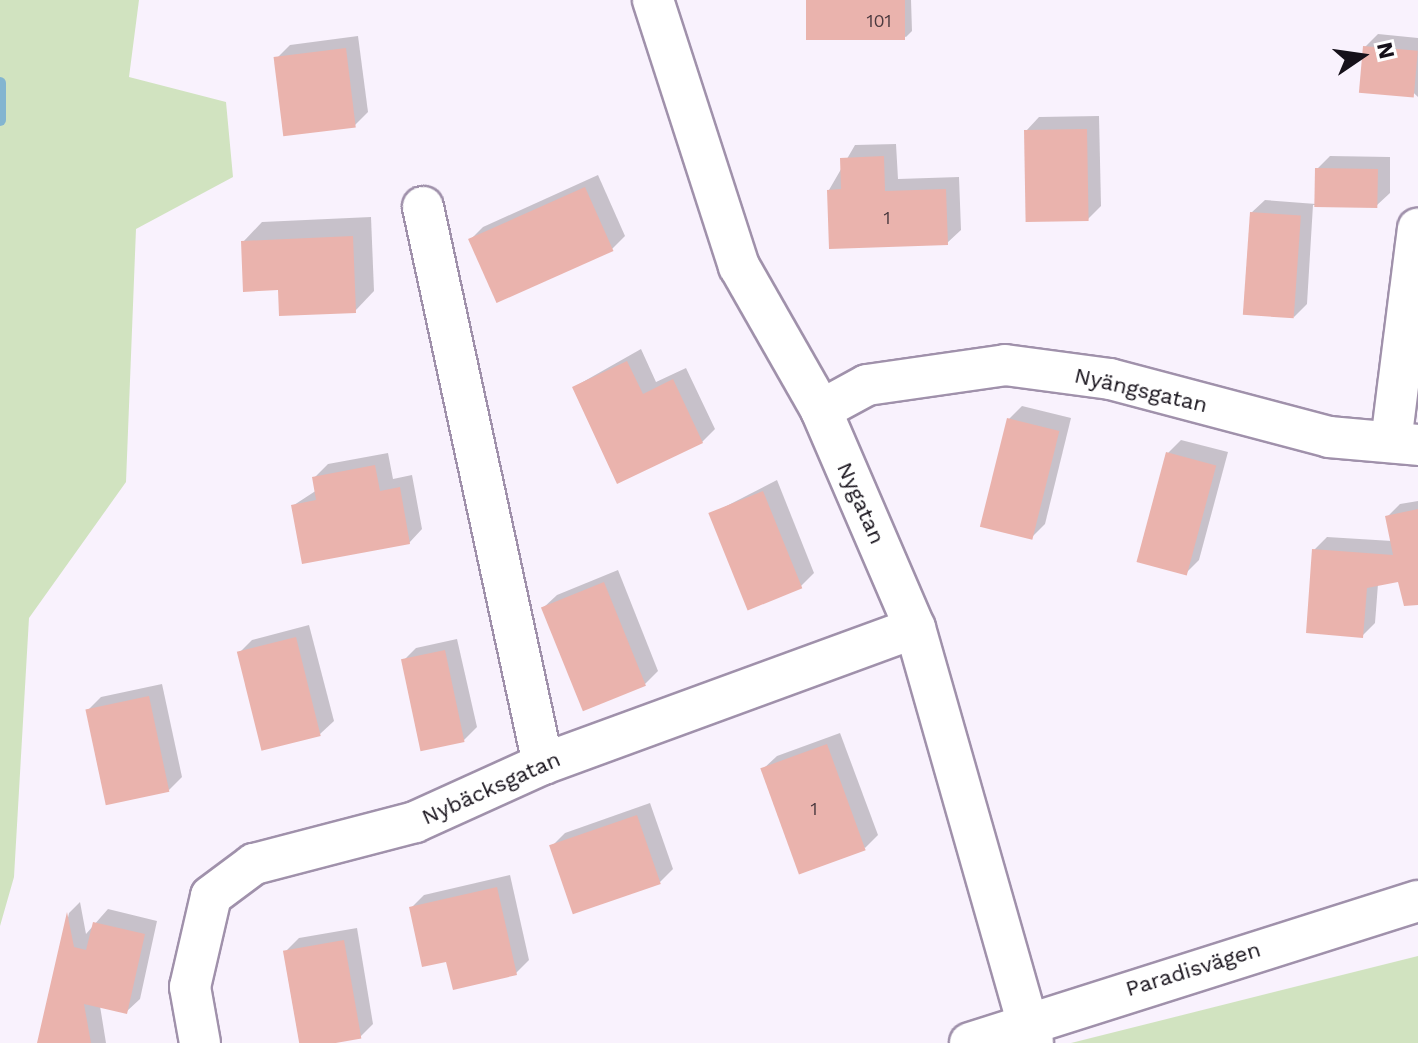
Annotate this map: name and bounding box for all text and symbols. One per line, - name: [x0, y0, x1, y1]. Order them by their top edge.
- house number: 101: [866, 10, 892, 32]
- north arrow: [1322, 16, 1402, 96]
- text: N: [1372, 40, 1400, 61]
- house number: 1: [883, 207, 891, 229]
- street label: Nyängsgatan: [1072, 362, 1210, 418]
- street label: Nygatan: [831, 458, 891, 548]
- street label: Nybäcksgatan: [418, 746, 564, 830]
- house number: 1: [810, 798, 818, 820]
- street label: Paradisvägen: [1122, 936, 1264, 1002]

